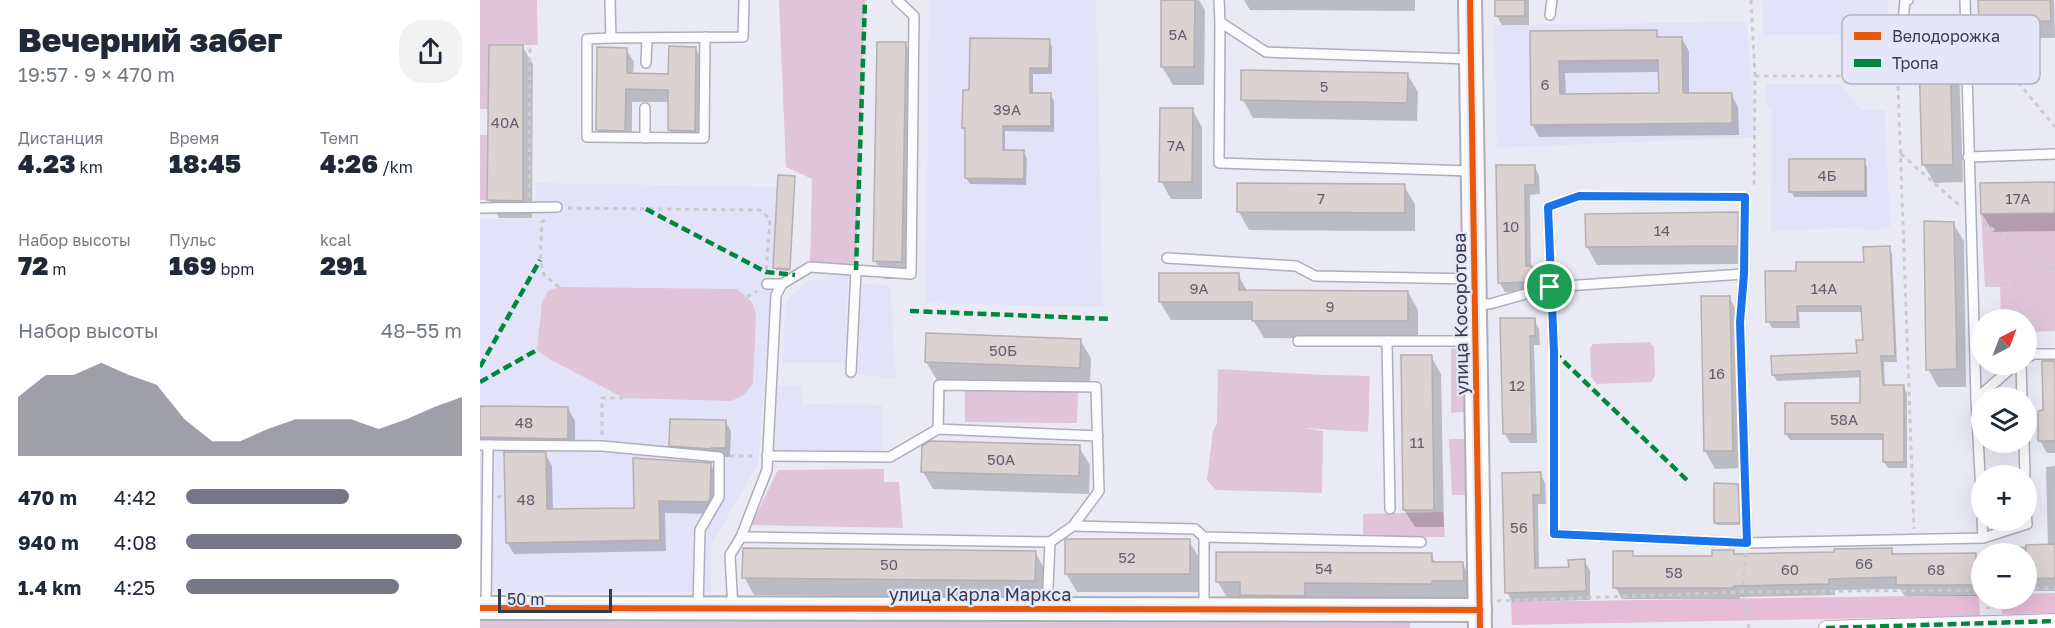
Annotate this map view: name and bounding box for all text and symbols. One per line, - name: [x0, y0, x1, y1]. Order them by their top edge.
- legend: [1842, 15, 2040, 84]
- text: Вечерний забег: [18, 20, 283, 59]
- button: share: [399, 20, 462, 83]
- house number: 5А: [1169, 25, 1187, 43]
- text: Велодорожка: [1892, 26, 2000, 46]
- text: Тропа: [1892, 53, 1939, 73]
- text: 19:57 · 9 × 470 m: [18, 62, 175, 86]
- house number: 6: [1540, 75, 1550, 93]
- house number: 5: [1320, 77, 1328, 95]
- house number: 39А: [993, 100, 1021, 118]
- house number: 40А: [491, 113, 519, 131]
- text: Дистанция: [18, 128, 103, 148]
- text: Время: [169, 128, 219, 148]
- text: Темп: [320, 128, 359, 148]
- house number: 7А: [1167, 136, 1185, 154]
- text: 4.23: [18, 148, 76, 179]
- text: 18:45: [169, 148, 241, 179]
- text: 4:26: [320, 148, 378, 179]
- text: km: [76, 157, 103, 177]
- text: /km: [378, 157, 413, 177]
- house number: 4Б: [1817, 166, 1837, 184]
- house number: 7: [1317, 189, 1325, 207]
- house number: 17А: [2005, 189, 2031, 207]
- house number: 10: [1503, 217, 1519, 235]
- house number: 14: [1654, 221, 1670, 239]
- text: Набор высоты: [18, 230, 131, 250]
- text: Пульс: [169, 230, 216, 250]
- text: kcal: [320, 230, 352, 250]
- street label: улица Косоротова: [1448, 233, 1472, 395]
- text: 72: [18, 250, 48, 281]
- text: 169: [169, 250, 217, 281]
- text: 291: [320, 250, 367, 281]
- text: m: [48, 259, 67, 279]
- text: bpm: [217, 259, 254, 279]
- pin: [1524, 261, 1575, 312]
- icon: arrive: [1533, 270, 1566, 303]
- house number: 9А: [1189, 279, 1209, 297]
- house number: 14А: [1811, 279, 1837, 297]
- house number: 9: [1325, 297, 1335, 315]
- north arrow: [1971, 309, 2037, 375]
- map controls: [1971, 309, 2037, 609]
- text: Набор высоты: [18, 318, 159, 342]
- text: 48–55 m: [381, 318, 462, 342]
- house number: 50Б: [989, 341, 1017, 359]
- house number: 16: [1709, 364, 1725, 382]
- house number: 12: [1509, 376, 1525, 394]
- button: layers: [1971, 387, 2037, 453]
- house number: 58А: [1830, 410, 1858, 428]
- house number: 48: [515, 413, 533, 431]
- house number: 11: [1410, 433, 1424, 451]
- house number: 50А: [987, 450, 1015, 468]
- button: +: [1971, 465, 2037, 531]
- text: 470 m: [18, 485, 77, 509]
- text: 4:42: [114, 485, 156, 509]
- house number: 48: [517, 490, 535, 508]
- house number: 56: [1510, 518, 1528, 536]
- text: 940 m: [18, 530, 79, 554]
- text: 4:08: [114, 530, 157, 554]
- button: −: [1971, 543, 2037, 609]
- house number: 52: [1118, 548, 1136, 566]
- house number: 66: [1855, 554, 1873, 572]
- house number: 50: [880, 555, 898, 573]
- house number: 54: [1315, 559, 1333, 577]
- house number: 60: [1781, 560, 1799, 578]
- house number: 68: [1927, 560, 1945, 578]
- house number: 58: [1665, 563, 1683, 581]
- text: 1.4 km: [18, 575, 81, 599]
- text: 4:25: [114, 575, 155, 599]
- street label: улица Карла Маркса: [889, 583, 1071, 605]
- scale bar: [498, 586, 612, 614]
- text: 50 m: [507, 589, 544, 609]

